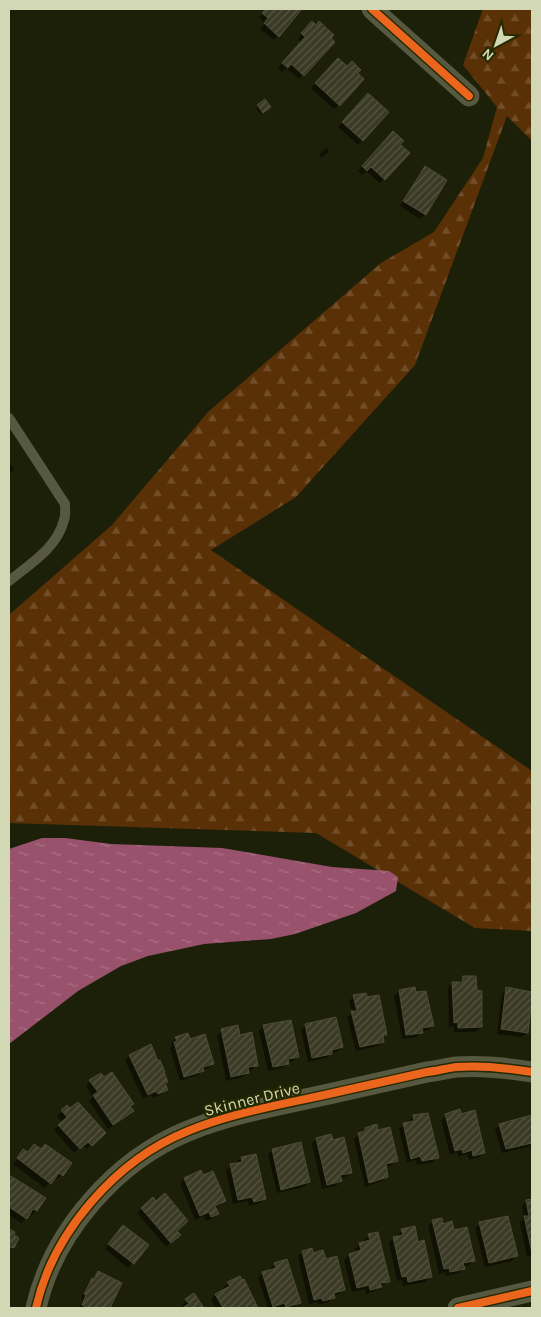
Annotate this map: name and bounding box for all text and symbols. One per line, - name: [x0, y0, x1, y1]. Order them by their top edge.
- north arrow: [471, 20, 521, 70]
- text: N: [479, 45, 497, 64]
- street label: Skinner Drive: [202, 1078, 302, 1120]

